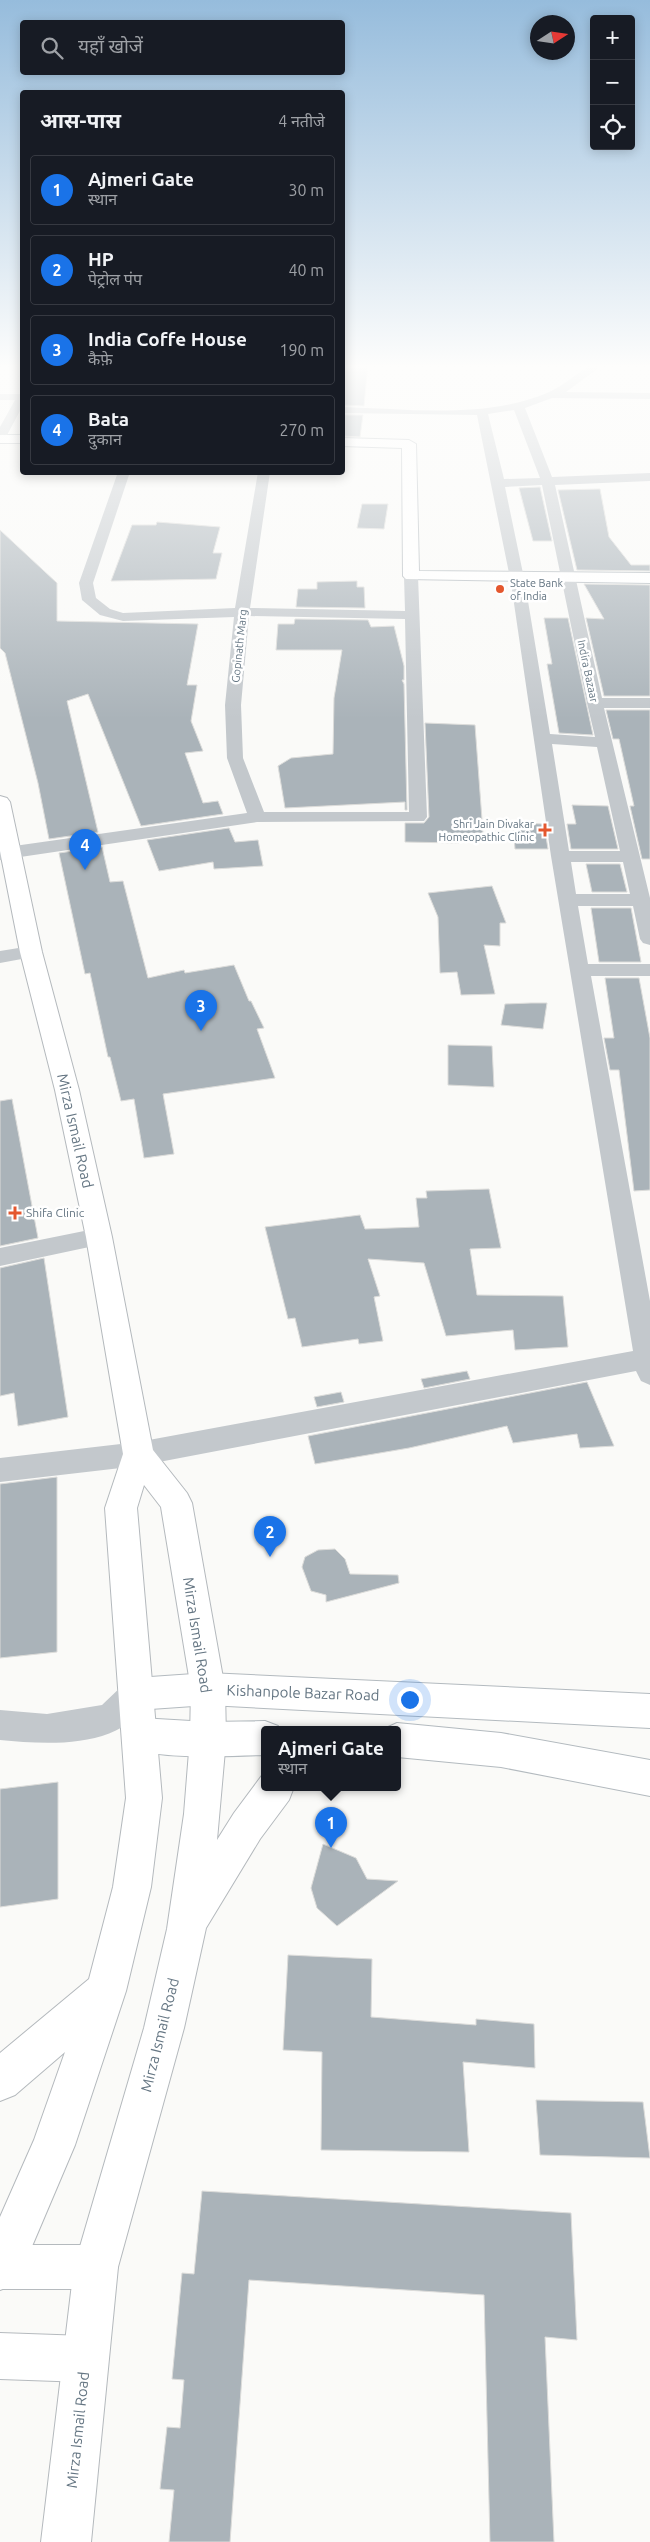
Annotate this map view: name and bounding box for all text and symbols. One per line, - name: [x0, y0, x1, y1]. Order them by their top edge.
- north arrow: [530, 15, 575, 60]
- map controls: [590, 15, 635, 150]
- button: +: [590, 15, 635, 60]
- search box: [20, 20, 345, 75]
- icon: search: [38, 34, 66, 62]
- text: यहाँ खोजें: [78, 35, 143, 57]
- button: −: [590, 60, 635, 105]
- button: locate: [590, 105, 635, 150]
- text: आस-पास: [40, 108, 121, 132]
- text: 4 नतीजे: [278, 112, 325, 130]
- text: Ajmeri Gate: [88, 168, 194, 190]
- text: 1: [52, 181, 62, 199]
- text: 30 m: [288, 181, 324, 199]
- text: स्थान: [88, 190, 117, 208]
- text: HP: [88, 248, 114, 270]
- text: 2: [52, 261, 62, 279]
- text: 40 m: [288, 261, 324, 279]
- text: पेट्रोल पंप: [88, 270, 142, 288]
- text: India Coffe House: [88, 328, 247, 350]
- text: 3: [52, 341, 62, 359]
- text: 190 m: [279, 341, 324, 359]
- text: कैफ़े: [88, 350, 113, 368]
- text: Bata: [88, 408, 129, 430]
- text: 4: [52, 421, 62, 439]
- text: 270 m: [279, 421, 324, 439]
- text: दुकान: [88, 430, 122, 448]
- place label: State Bank of India: [510, 577, 564, 602]
- marker: State Bank of India: [494, 583, 506, 595]
- street label: Gopinath Marg: [229, 609, 249, 683]
- street label: Indira Bazaar: [576, 639, 601, 704]
- place label: Shri Jain Divakar Homeopathic Clinic: [439, 818, 535, 843]
- marker: Shri Jain Divakar Homeopathic Clinic: [538, 823, 552, 837]
- pin: 4: [69, 829, 101, 870]
- pin: 3: [185, 990, 217, 1031]
- street label: Mirza Ismail Road: [54, 1072, 97, 1190]
- marker: Shifa Clinic: [8, 1206, 22, 1220]
- place label: Shifa Clinic: [26, 1206, 85, 1219]
- pin: 2: [254, 1516, 286, 1557]
- street label: Mirza Ismail Road: [180, 1576, 215, 1694]
- street label: Kishanpole Bazar Road: [226, 1681, 380, 1704]
- your location: [397, 1687, 423, 1713]
- popup: [261, 1726, 401, 1791]
- text: Ajmeri Gate: [278, 1737, 384, 1759]
- text: स्थान: [278, 1759, 307, 1777]
- pin: 1: [315, 1807, 347, 1848]
- street label: Mirza Ismail Road: [137, 1976, 182, 2094]
- street label: Mirza Ismail Road: [63, 2371, 92, 2489]

